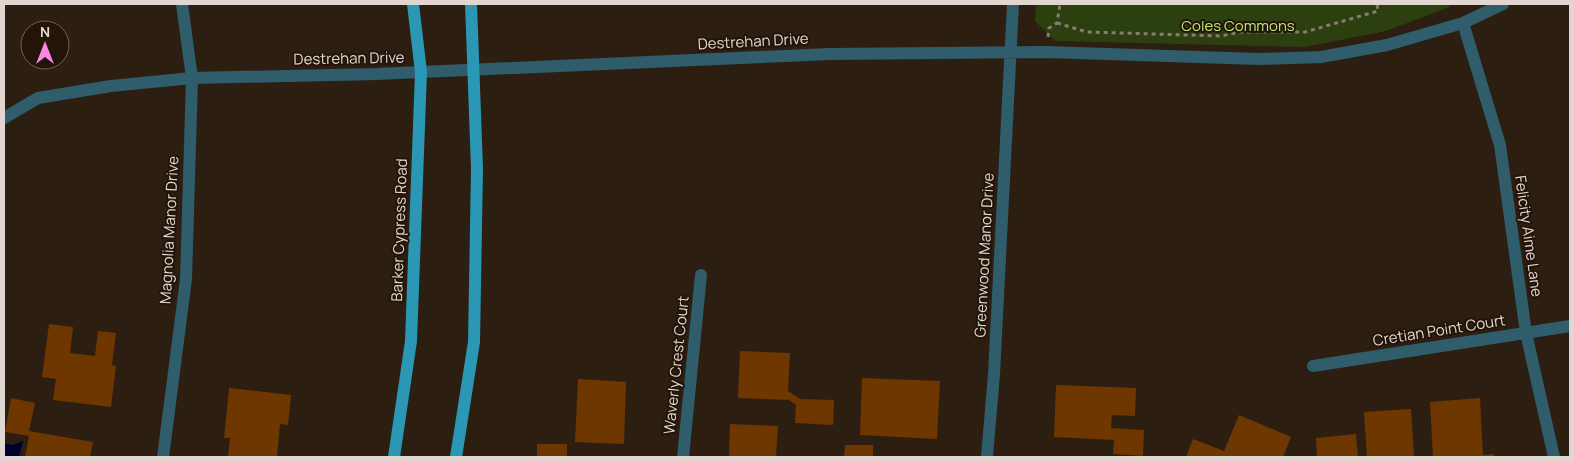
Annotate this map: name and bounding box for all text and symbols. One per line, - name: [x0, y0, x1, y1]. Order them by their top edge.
- park label: Coles Commons: [1181, 15, 1295, 36]
- north arrow: [20, 20, 70, 70]
- text: N: [40, 22, 50, 41]
- street label: Destrehan Drive: [697, 28, 809, 54]
- street label: Destrehan Drive: [293, 47, 405, 69]
- street label: Magnolia Manor Drive: [155, 155, 183, 304]
- street label: Barker Cypress Road: [386, 158, 412, 302]
- street label: Greenwood Manor Drive: [969, 172, 999, 338]
- street label: Felicity Aime Lane: [1510, 174, 1548, 298]
- street label: Waverly Crest Court: [658, 295, 694, 435]
- street label: Cretian Point Court: [1371, 309, 1507, 351]

